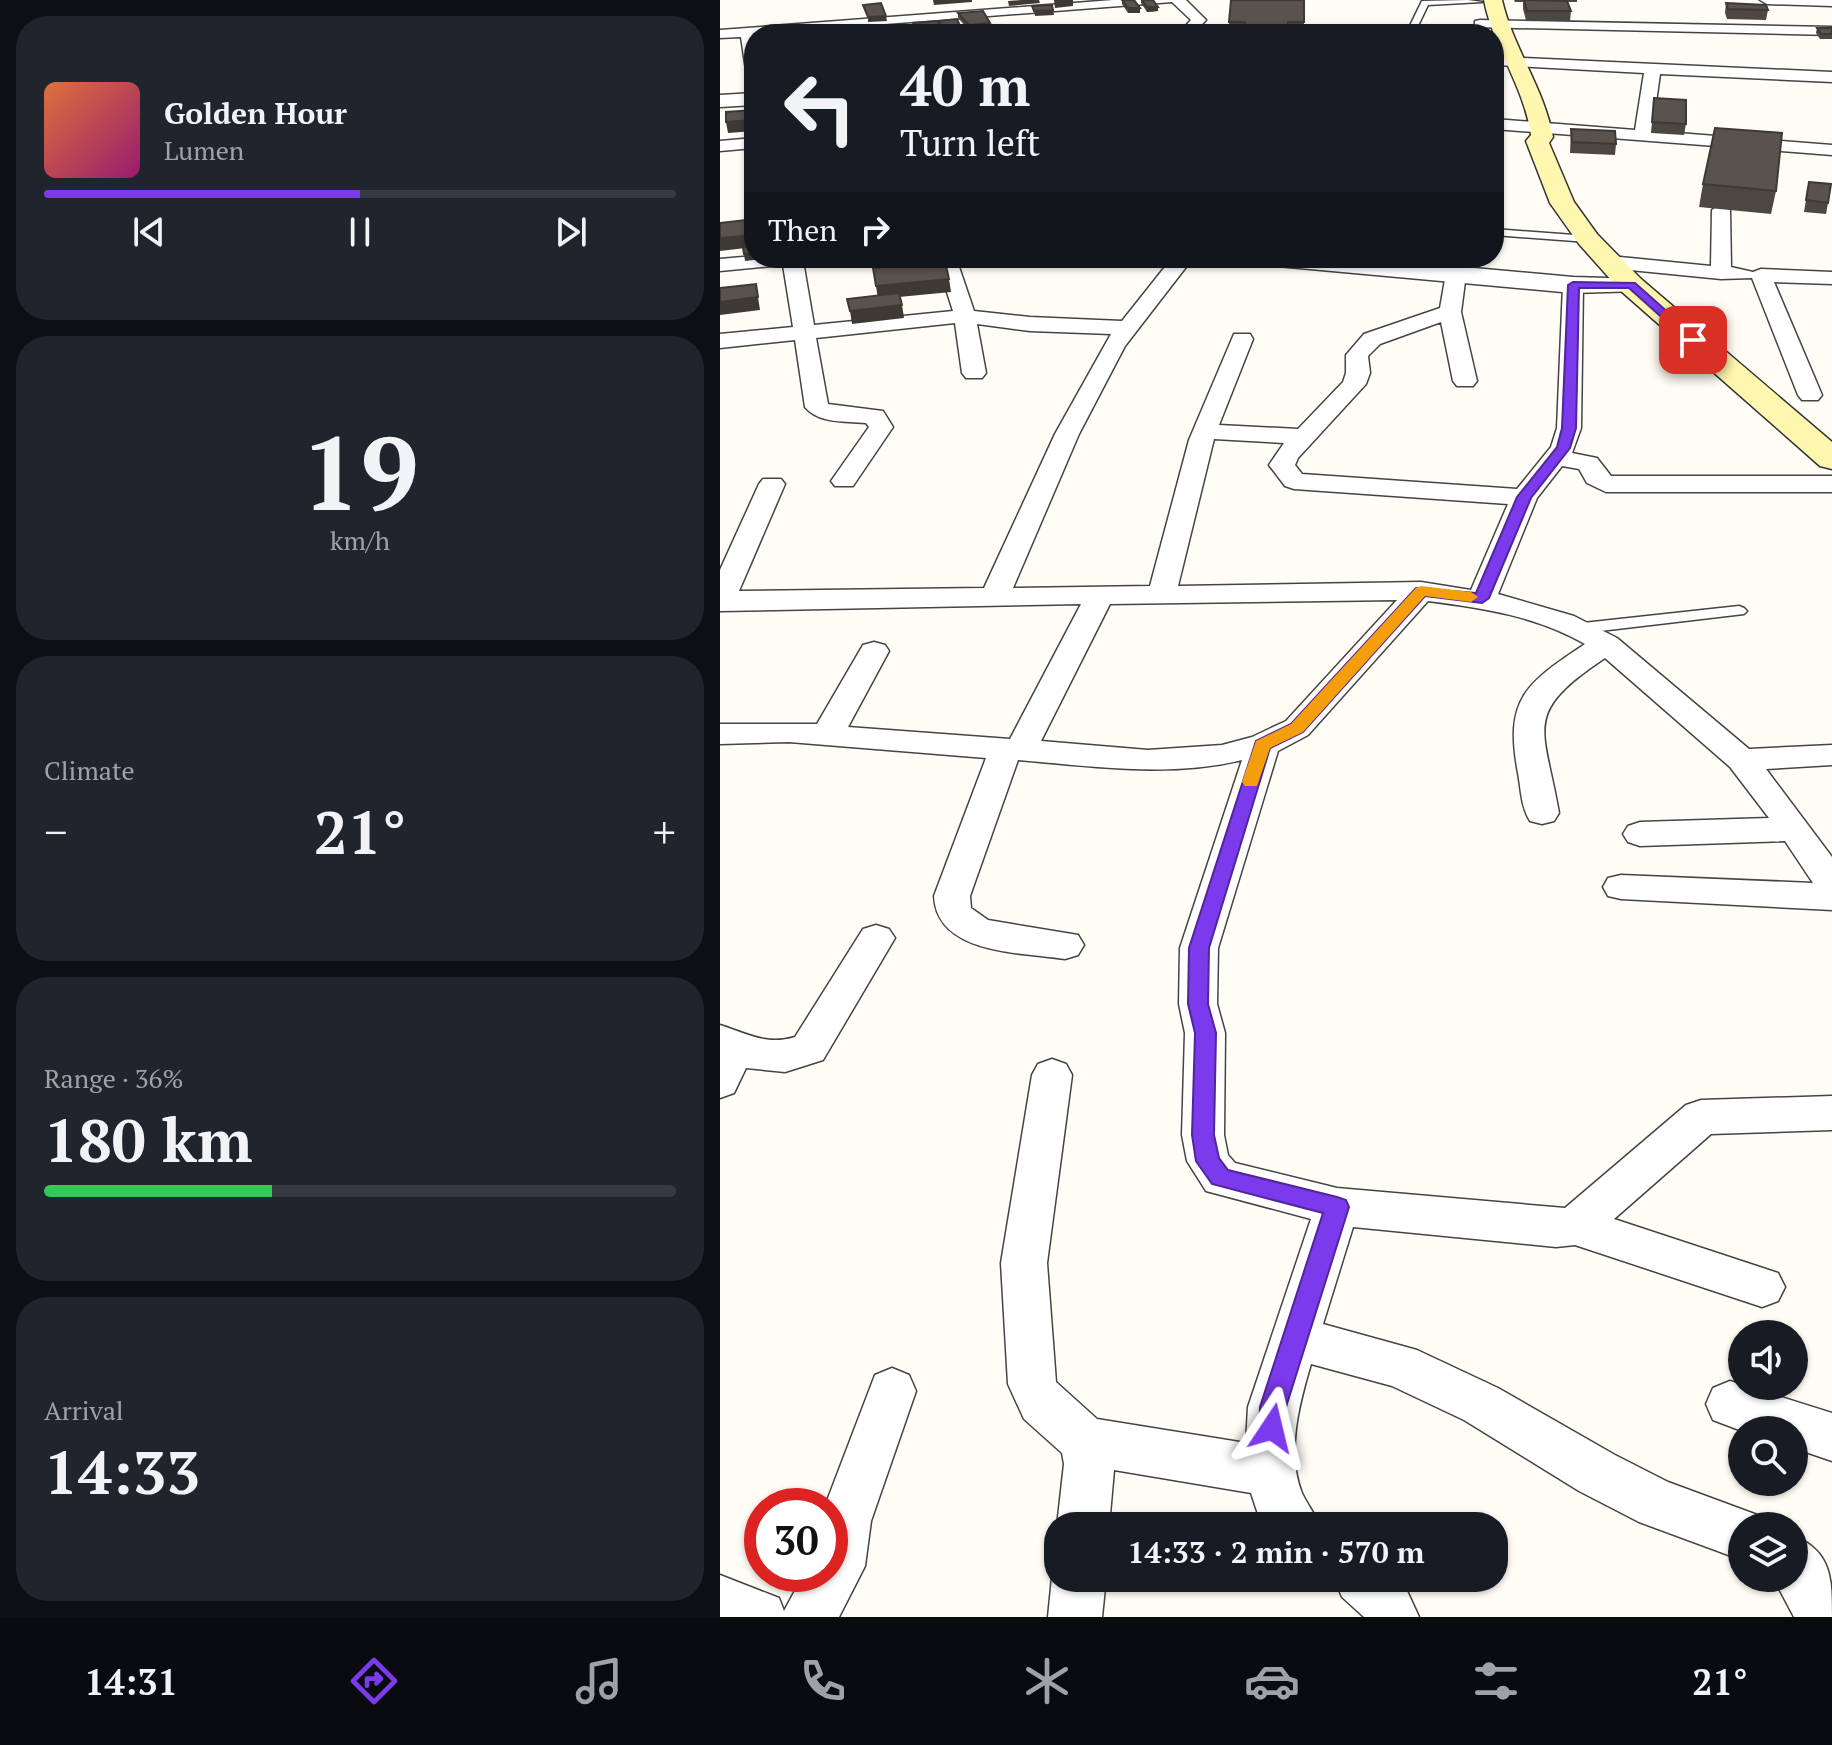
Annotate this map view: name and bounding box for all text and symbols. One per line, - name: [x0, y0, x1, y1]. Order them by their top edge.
- text: 40 m: [900, 48, 1030, 122]
- icon: left: [768, 56, 872, 160]
- text: Golden Hour: [164, 93, 347, 133]
- text: Turn left: [900, 119, 1040, 166]
- text: Lumen: [164, 133, 244, 167]
- icon: right: [853, 208, 897, 252]
- icon: previous: [127, 210, 171, 254]
- icon: pause: [338, 210, 382, 254]
- icon: next: [549, 210, 593, 254]
- text: Then: [768, 210, 837, 250]
- pin: [1659, 306, 1727, 374]
- icon: arrive: [1671, 318, 1715, 362]
- text: 19: [301, 402, 419, 540]
- text: km/h: [330, 523, 390, 557]
- text: Climate: [44, 753, 135, 787]
- text: 21°: [314, 792, 406, 871]
- text: −: [44, 802, 67, 861]
- text: +: [653, 802, 676, 861]
- text: Range · 36%: [44, 1061, 183, 1095]
- text: 180 km: [44, 1100, 252, 1179]
- map controls: [1728, 1320, 1808, 1592]
- button: sound: [1728, 1320, 1808, 1400]
- position arrow: [1230, 1386, 1314, 1470]
- text: Arrival: [44, 1393, 124, 1427]
- button: search: [1728, 1416, 1808, 1496]
- text: 14:33: [44, 1432, 200, 1511]
- speed limit sign: 30: [744, 1488, 848, 1592]
- button: layers: [1728, 1512, 1808, 1592]
- text: 14:33 · 2 min · 570 m: [1128, 1532, 1424, 1572]
- icon: directions: [346, 1653, 402, 1709]
- icon: music: [571, 1653, 627, 1709]
- icon: phone: [795, 1653, 851, 1709]
- icon: climate: [1019, 1653, 1075, 1709]
- icon: car: [1244, 1653, 1300, 1709]
- icon: filters: [1468, 1653, 1524, 1709]
- text: 14:31: [84, 1658, 178, 1705]
- text: 21°: [1692, 1658, 1748, 1705]

